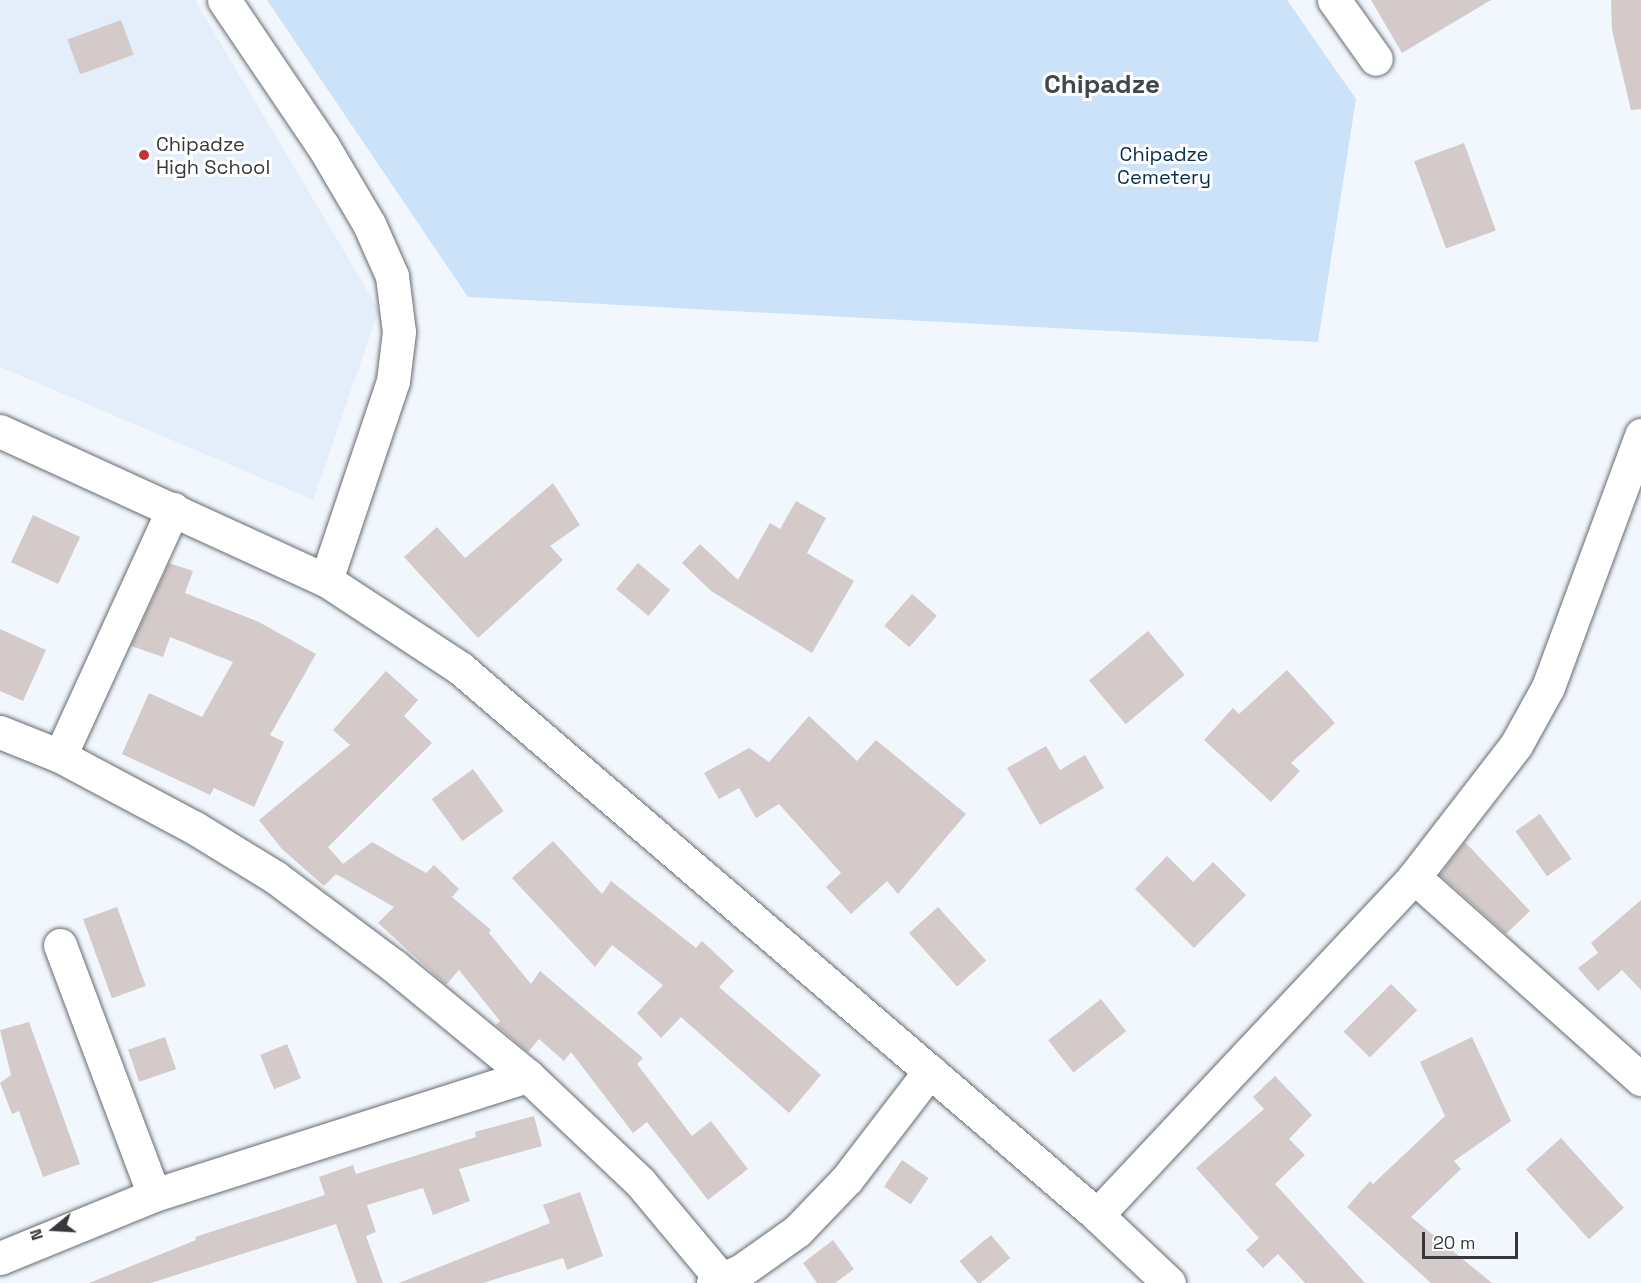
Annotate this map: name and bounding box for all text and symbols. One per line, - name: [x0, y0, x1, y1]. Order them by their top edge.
- district label: Chipadze: [1044, 69, 1160, 101]
- place label: Chipadze High School: [156, 132, 270, 179]
- park label: Chipadze Cemetery: [1117, 143, 1211, 190]
- marker: Chipadze High School: [137, 148, 151, 162]
- north arrow: [24, 1199, 84, 1259]
- scale bar: [1425, 1220, 1521, 1258]
- text: N: [25, 1226, 48, 1243]
- text: 20 m: [1433, 1231, 1476, 1254]

